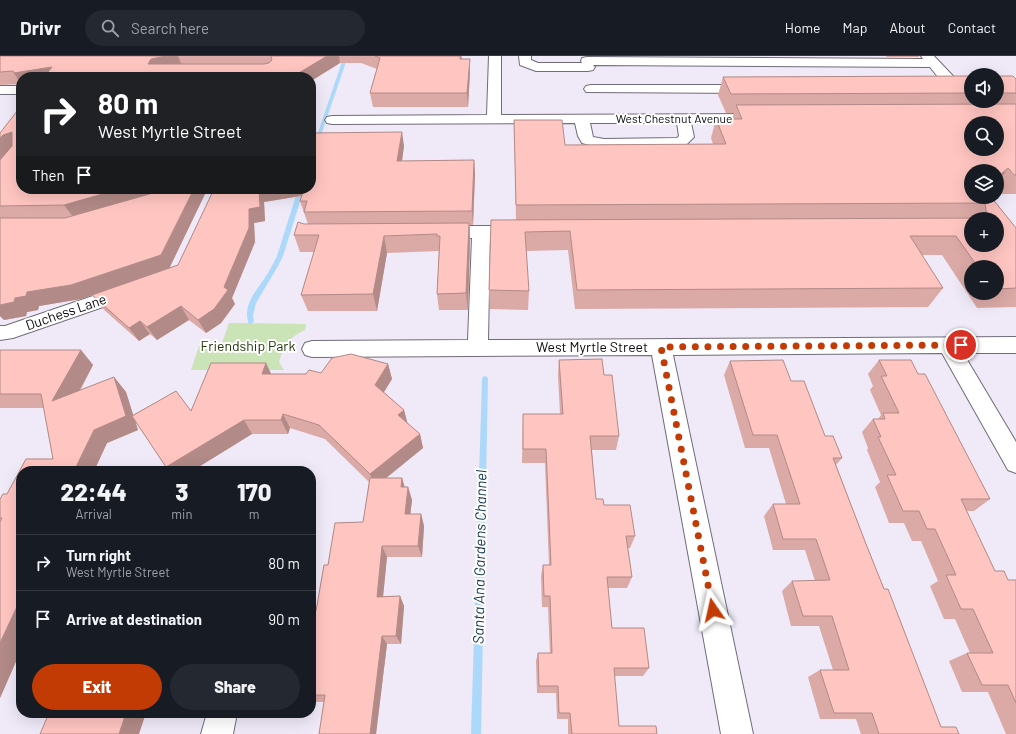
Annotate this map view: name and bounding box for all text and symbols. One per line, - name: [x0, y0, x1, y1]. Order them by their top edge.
- search box: [85, 10, 365, 46]
- text: Drivr: [20, 16, 61, 39]
- icon: search: [99, 17, 121, 39]
- text: Search here: [131, 19, 209, 37]
- text: Home: [785, 19, 821, 36]
- text: Map: [843, 19, 867, 36]
- text: About: [889, 19, 926, 36]
- text: Contact: [948, 19, 996, 36]
- map controls: [964, 68, 1004, 300]
- button: sound: [964, 68, 1004, 108]
- text: 80 m: [98, 86, 158, 120]
- icon: right: [32, 88, 84, 140]
- street label: West Chestnut Avenue: [616, 111, 732, 125]
- button: search: [964, 116, 1004, 156]
- text: West Myrtle Street: [98, 120, 242, 142]
- icon: arrive: [73, 164, 95, 186]
- button: layers: [964, 164, 1004, 204]
- text: Then: [32, 166, 65, 184]
- button: +: [964, 212, 1004, 252]
- button: −: [964, 260, 1004, 300]
- street label: Duchess Lane: [23, 290, 108, 333]
- pin: [944, 328, 978, 362]
- icon: arrive: [950, 334, 972, 356]
- park label: Friendship Park: [201, 337, 295, 354]
- street label: West Myrtle Street: [536, 338, 648, 355]
- water label: Santa Ana Gardens Channel: [468, 469, 490, 644]
- text: 22:44: [61, 477, 127, 506]
- text: 3: [175, 477, 188, 506]
- text: 170: [237, 477, 271, 506]
- text: Arrival: [76, 506, 112, 522]
- text: min: [171, 506, 192, 522]
- text: m: [249, 506, 260, 522]
- text: Turn right: [66, 546, 131, 564]
- icon: right: [32, 552, 54, 574]
- text: 80 m: [268, 554, 300, 572]
- text: West Myrtle Street: [66, 564, 170, 580]
- position arrow: [692, 589, 734, 631]
- icon: arrive: [32, 608, 54, 630]
- text: Arrive at destination: [66, 610, 202, 628]
- text: 90 m: [268, 610, 300, 628]
- button: Exit: [32, 664, 162, 710]
- button: Share: [170, 664, 300, 710]

